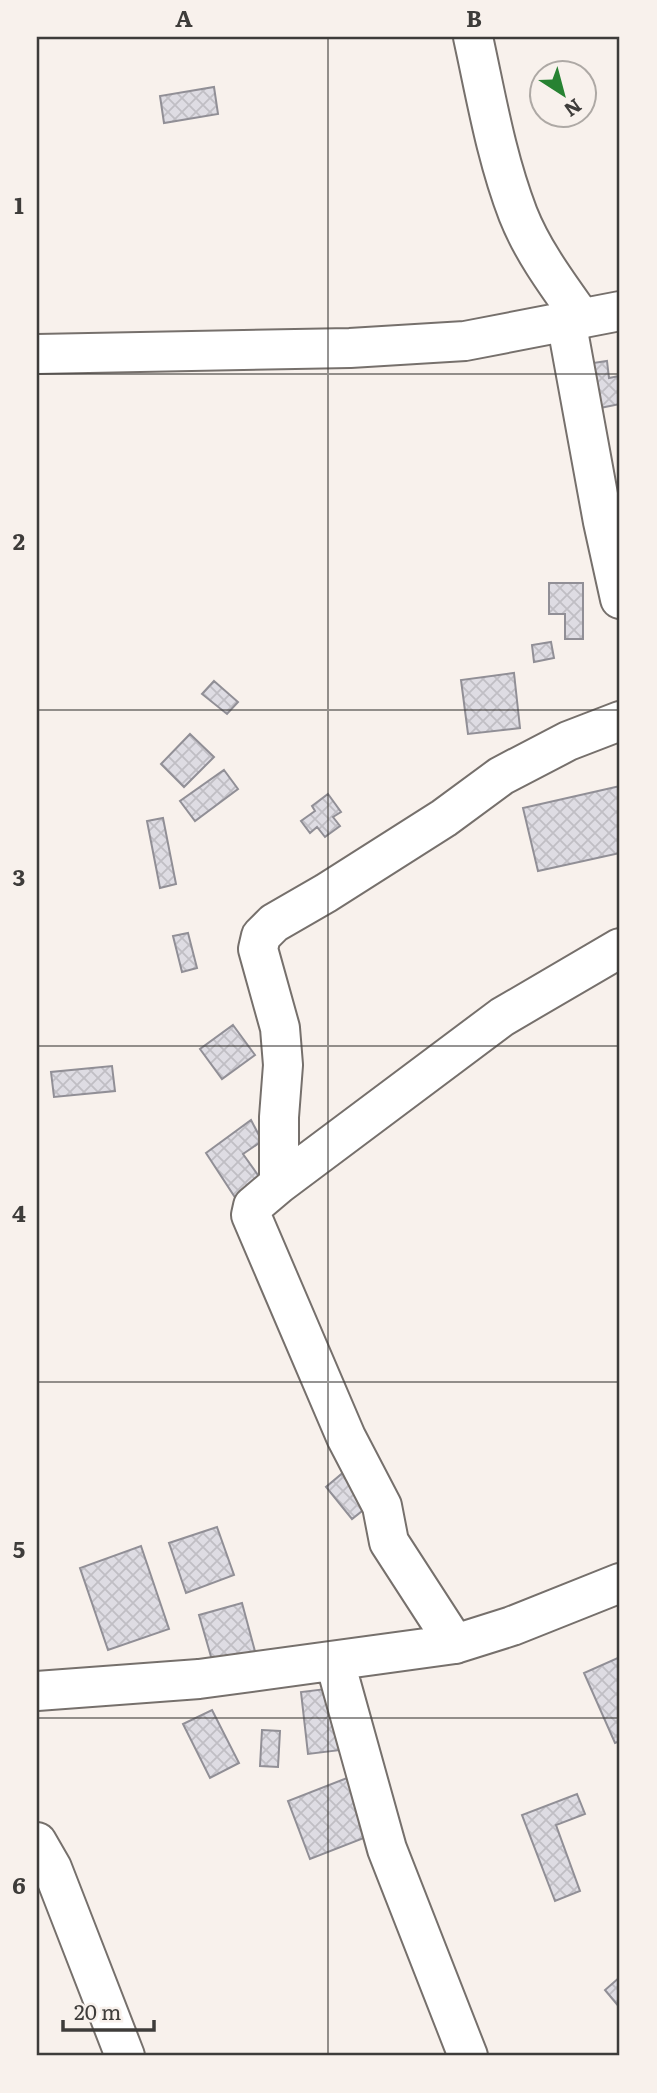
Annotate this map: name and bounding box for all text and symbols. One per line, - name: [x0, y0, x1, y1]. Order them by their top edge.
- text: A: [175, 0, 193, 34]
- text: B: [466, 0, 482, 34]
- north arrow: [528, 60, 598, 130]
- text: N: [559, 93, 588, 125]
- text: 1: [14, 187, 24, 221]
- text: 2: [13, 523, 25, 557]
- text: 3: [13, 859, 25, 893]
- text: 4: [12, 1195, 26, 1229]
- text: 5: [13, 1531, 25, 1565]
- text: 6: [12, 1867, 26, 1901]
- scale bar: [63, 1988, 154, 2032]
- text: 20 m: [74, 1995, 121, 2026]

